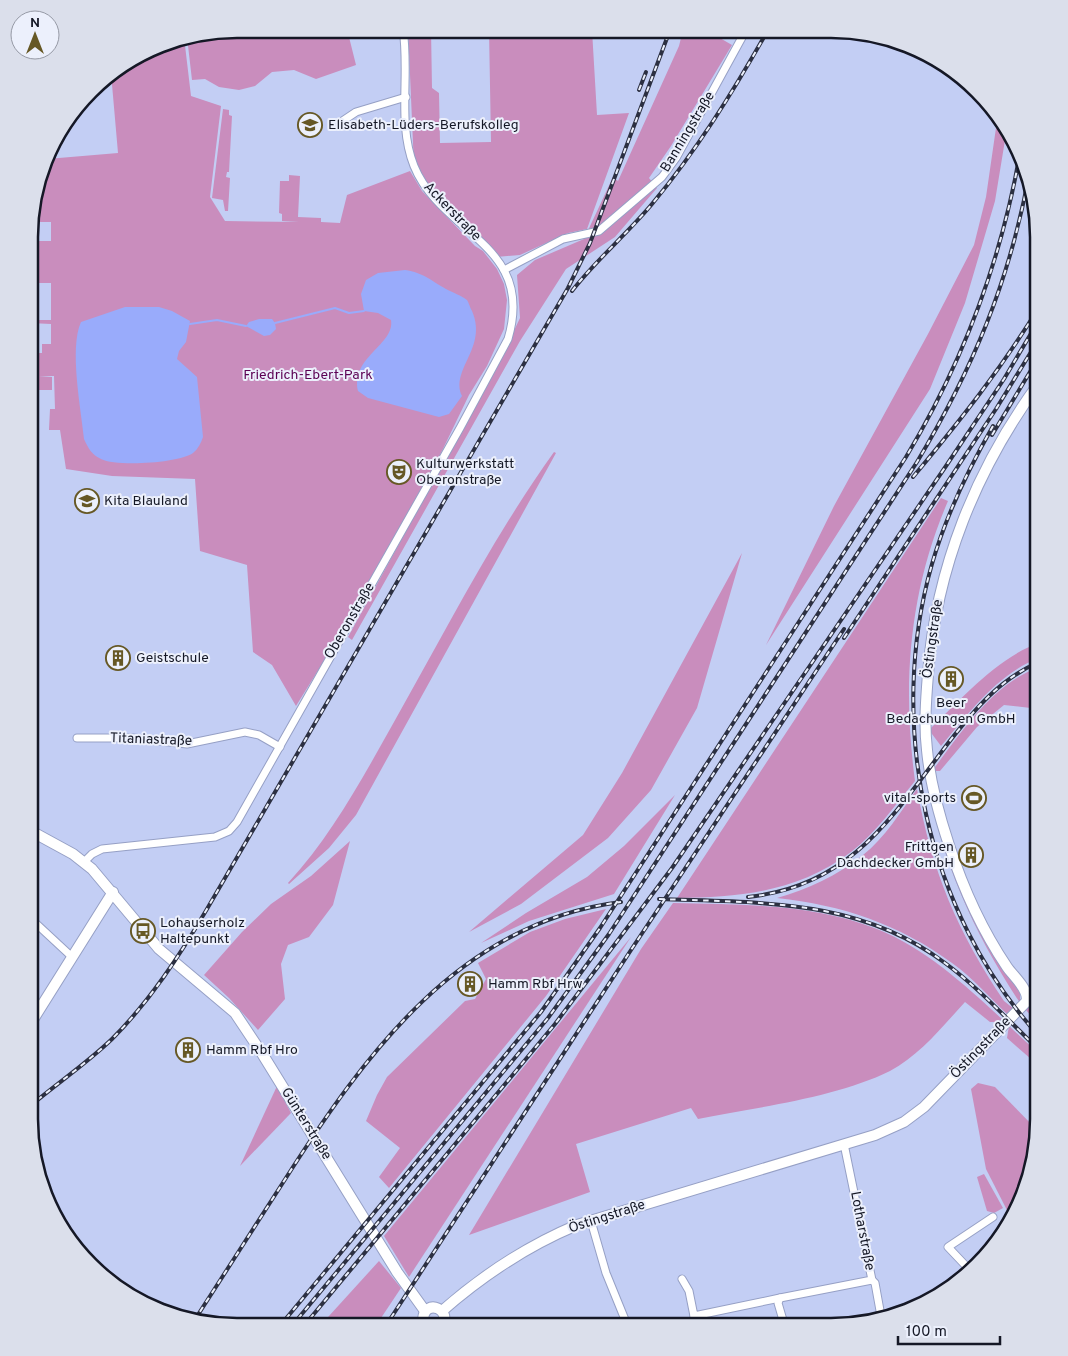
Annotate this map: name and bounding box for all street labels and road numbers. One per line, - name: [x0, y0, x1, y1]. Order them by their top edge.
- street label: Banningstraße: [657, 89, 719, 175]
- street label: Ackerstraße: [420, 179, 484, 245]
- street label: Oberonstraße: [321, 580, 379, 662]
- street label: Östingstraße: [918, 598, 947, 680]
- street label: Titaniastraße: [110, 730, 192, 750]
- street label: Östingstraße: [946, 1013, 1015, 1083]
- street label: Günterstraße: [277, 1085, 335, 1163]
- street label: Lotharstraße: [846, 1190, 878, 1272]
- street label: Östingstraße: [566, 1196, 648, 1237]

